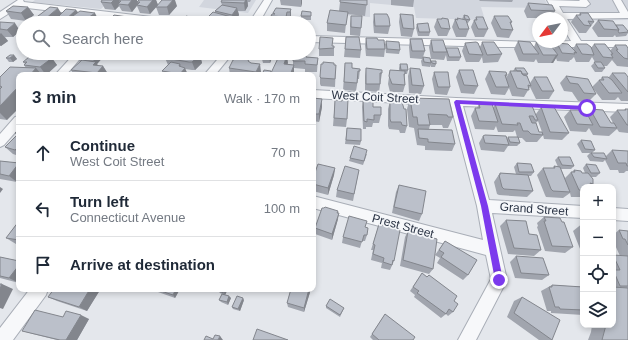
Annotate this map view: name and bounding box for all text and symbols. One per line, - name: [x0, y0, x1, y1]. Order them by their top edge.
- north arrow: [532, 12, 568, 48]
- search box: [16, 16, 316, 60]
- icon: search: [30, 27, 52, 49]
- text: Search here: [62, 30, 144, 47]
- text: 3 min: [32, 88, 76, 107]
- street label: West Coit Street: [331, 88, 420, 106]
- text: Walk · 170 m: [224, 91, 300, 106]
- route start: [578, 99, 596, 117]
- text: Continue: [70, 137, 135, 154]
- icon: ahead: [32, 142, 54, 164]
- text: 70 m: [271, 145, 300, 160]
- text: West Coit Street: [70, 154, 164, 169]
- map controls: [580, 184, 616, 328]
- button: +: [580, 184, 616, 220]
- text: Turn left: [70, 193, 129, 210]
- icon: left: [32, 198, 54, 220]
- street label: Grand Street: [499, 200, 569, 218]
- text: 100 m: [264, 201, 300, 216]
- text: Connecticut Avenue: [70, 210, 185, 225]
- street label: Prest Street: [371, 211, 436, 241]
- button: −: [580, 220, 616, 256]
- icon: arrive: [32, 254, 54, 276]
- text: Arrive at destination: [70, 256, 215, 273]
- button: locate: [580, 256, 616, 292]
- route end: [490, 271, 508, 289]
- button: layers: [580, 292, 616, 328]

